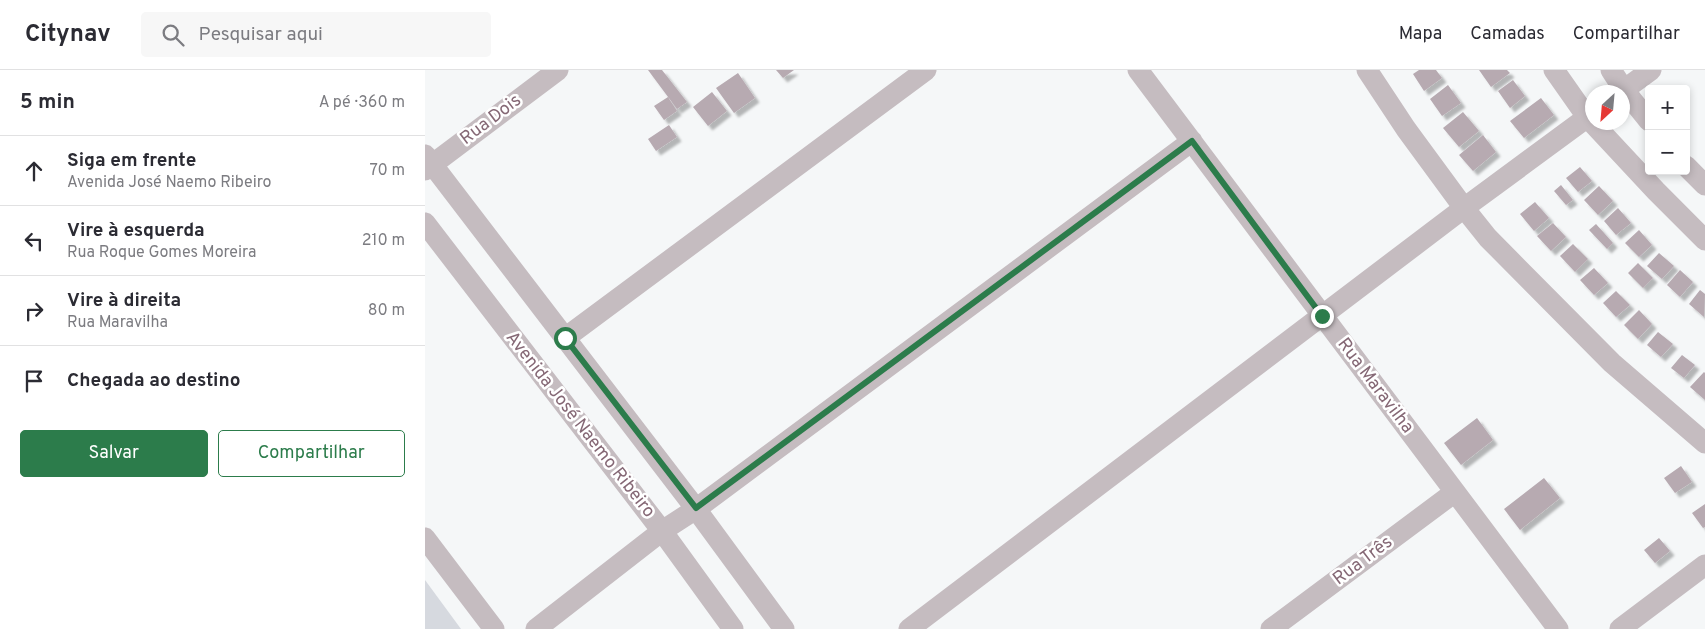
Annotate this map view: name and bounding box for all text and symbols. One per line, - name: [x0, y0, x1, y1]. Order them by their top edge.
- search box: [141, 12, 491, 57]
- text: Citynav: [25, 20, 111, 50]
- icon: search: [159, 21, 187, 49]
- text: Pesquisar aqui: [199, 23, 323, 47]
- text: Mapa: [1399, 23, 1442, 46]
- text: Camadas: [1470, 23, 1545, 46]
- text: Compartilhar: [1573, 23, 1680, 46]
- north arrow: [1585, 85, 1630, 130]
- map controls: [1645, 85, 1690, 175]
- button: +: [1645, 85, 1690, 130]
- text: 5 min: [20, 89, 75, 116]
- street label: Rua Dois: [456, 90, 526, 150]
- text: A pé · 360 m: [319, 93, 405, 113]
- button: −: [1645, 130, 1690, 175]
- text: Siga em frente: [67, 149, 196, 173]
- icon: ahead: [20, 157, 48, 185]
- text: 70 m: [370, 161, 405, 181]
- text: Avenida José Naemo Ribeiro: [67, 173, 272, 193]
- text: Vire à esquerda: [67, 219, 205, 243]
- icon: left: [20, 227, 48, 255]
- text: 210 m: [362, 231, 405, 251]
- text: Rua Roque Gomes Moreira: [67, 243, 256, 263]
- text: Vire à direita: [67, 289, 181, 313]
- icon: right: [20, 297, 48, 325]
- text: 80 m: [368, 301, 405, 321]
- route end: [1311, 305, 1334, 328]
- text: Rua Maravilha: [67, 313, 168, 333]
- street label: Avenida José Naemo Ribeiro: [500, 327, 660, 523]
- route start: [554, 327, 577, 350]
- street label: Rua Maravilha: [1332, 334, 1418, 438]
- icon: arrive: [20, 367, 48, 395]
- text: Chegada ao destino: [67, 369, 241, 393]
- button: Salvar: [20, 430, 208, 477]
- button: Compartilhar: [218, 430, 405, 477]
- street label: Rua Três: [1329, 531, 1397, 591]

